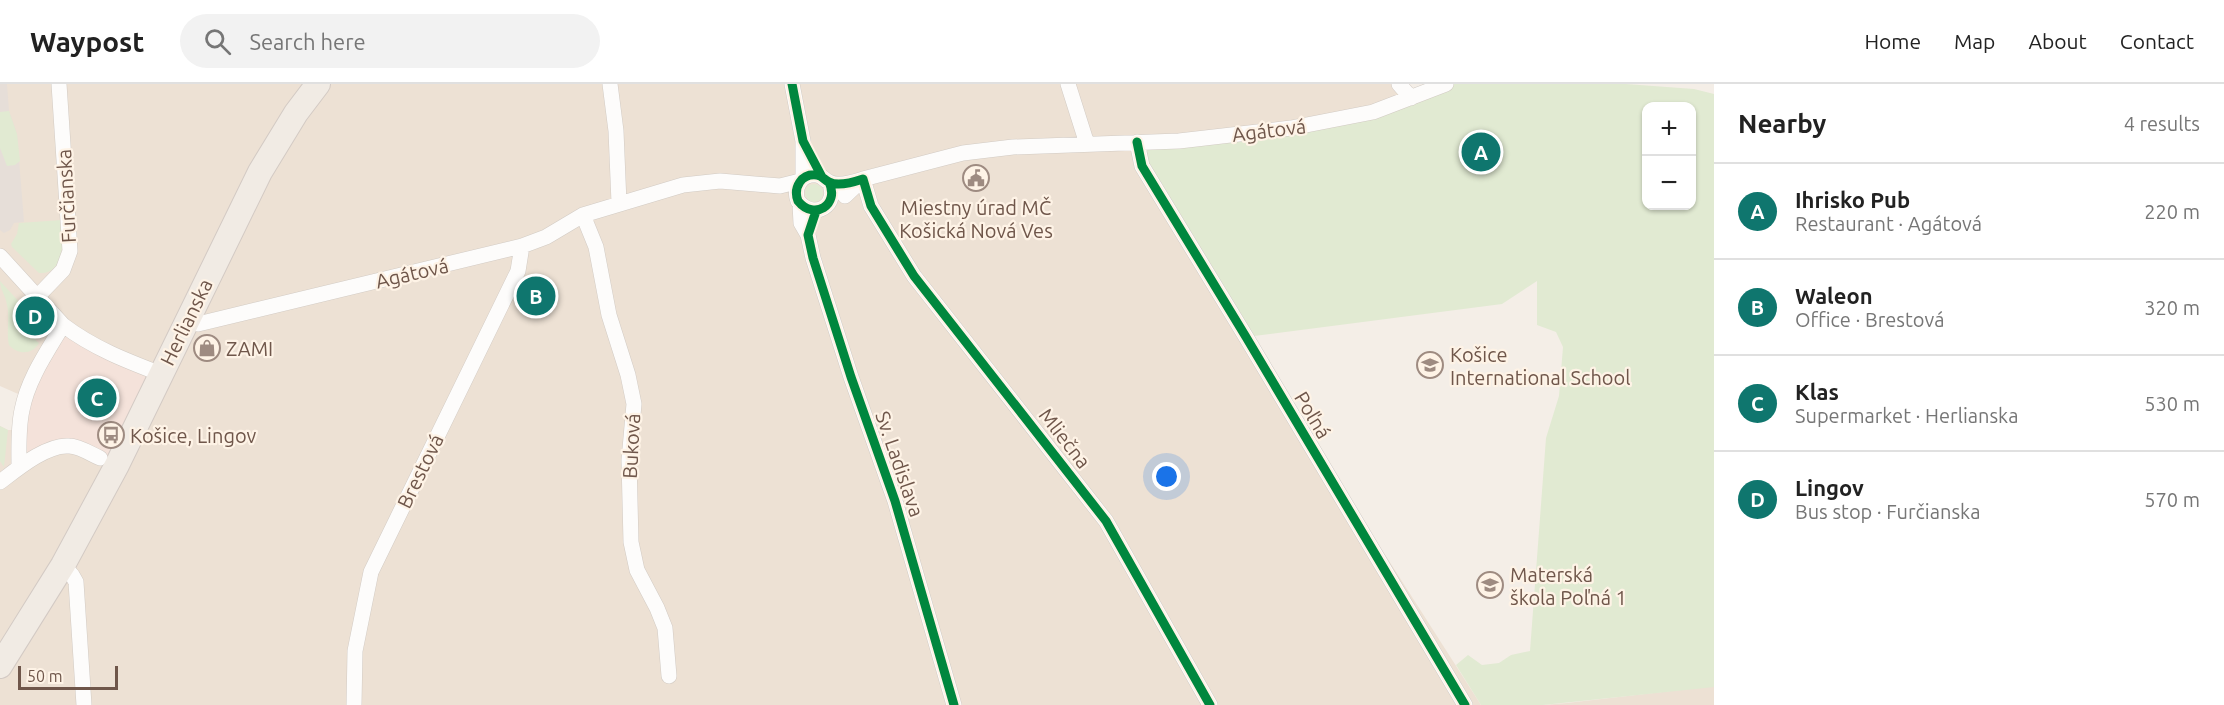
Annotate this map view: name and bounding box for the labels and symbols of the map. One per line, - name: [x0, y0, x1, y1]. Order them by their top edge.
- street label: Agátová: [1231, 114, 1307, 146]
- pin: A: [1462, 130, 1500, 174]
- street label: Furčianska: [52, 148, 80, 244]
- public building icon: Miestny úrad MČ Košická Nová Ves: [961, 163, 991, 193]
- place label: Miestny úrad MČ Košická Nová Ves: [899, 196, 1053, 242]
- street label: Agátová: [373, 253, 451, 293]
- pin: B: [516, 274, 556, 318]
- street label: Herlianska: [155, 275, 217, 369]
- pin: D: [15, 294, 54, 338]
- shop icon: ZAMI: [192, 333, 222, 363]
- place label: ZAMI: [226, 337, 273, 360]
- place label: Košice International School: [1450, 343, 1630, 389]
- school or university icon: Košice International School: [1415, 350, 1445, 380]
- pin: C: [78, 376, 116, 420]
- street label: Poľná: [1290, 387, 1336, 443]
- street label: Mliečna: [1035, 404, 1095, 472]
- street label: Sv. Ladislava: [871, 408, 929, 520]
- street label: Buková: [618, 413, 644, 479]
- bus stop icon: Košice, Lingov: [96, 420, 126, 450]
- place label: Košice, Lingov: [130, 424, 257, 447]
- street label: Brestová: [392, 430, 448, 512]
- your location: [1152, 462, 1181, 491]
- place label: Materská škola Poľná 1: [1510, 563, 1627, 609]
- school or university icon: Materská škola Poľná 1: [1475, 570, 1505, 600]
- scale bar: [18, 663, 118, 690]

